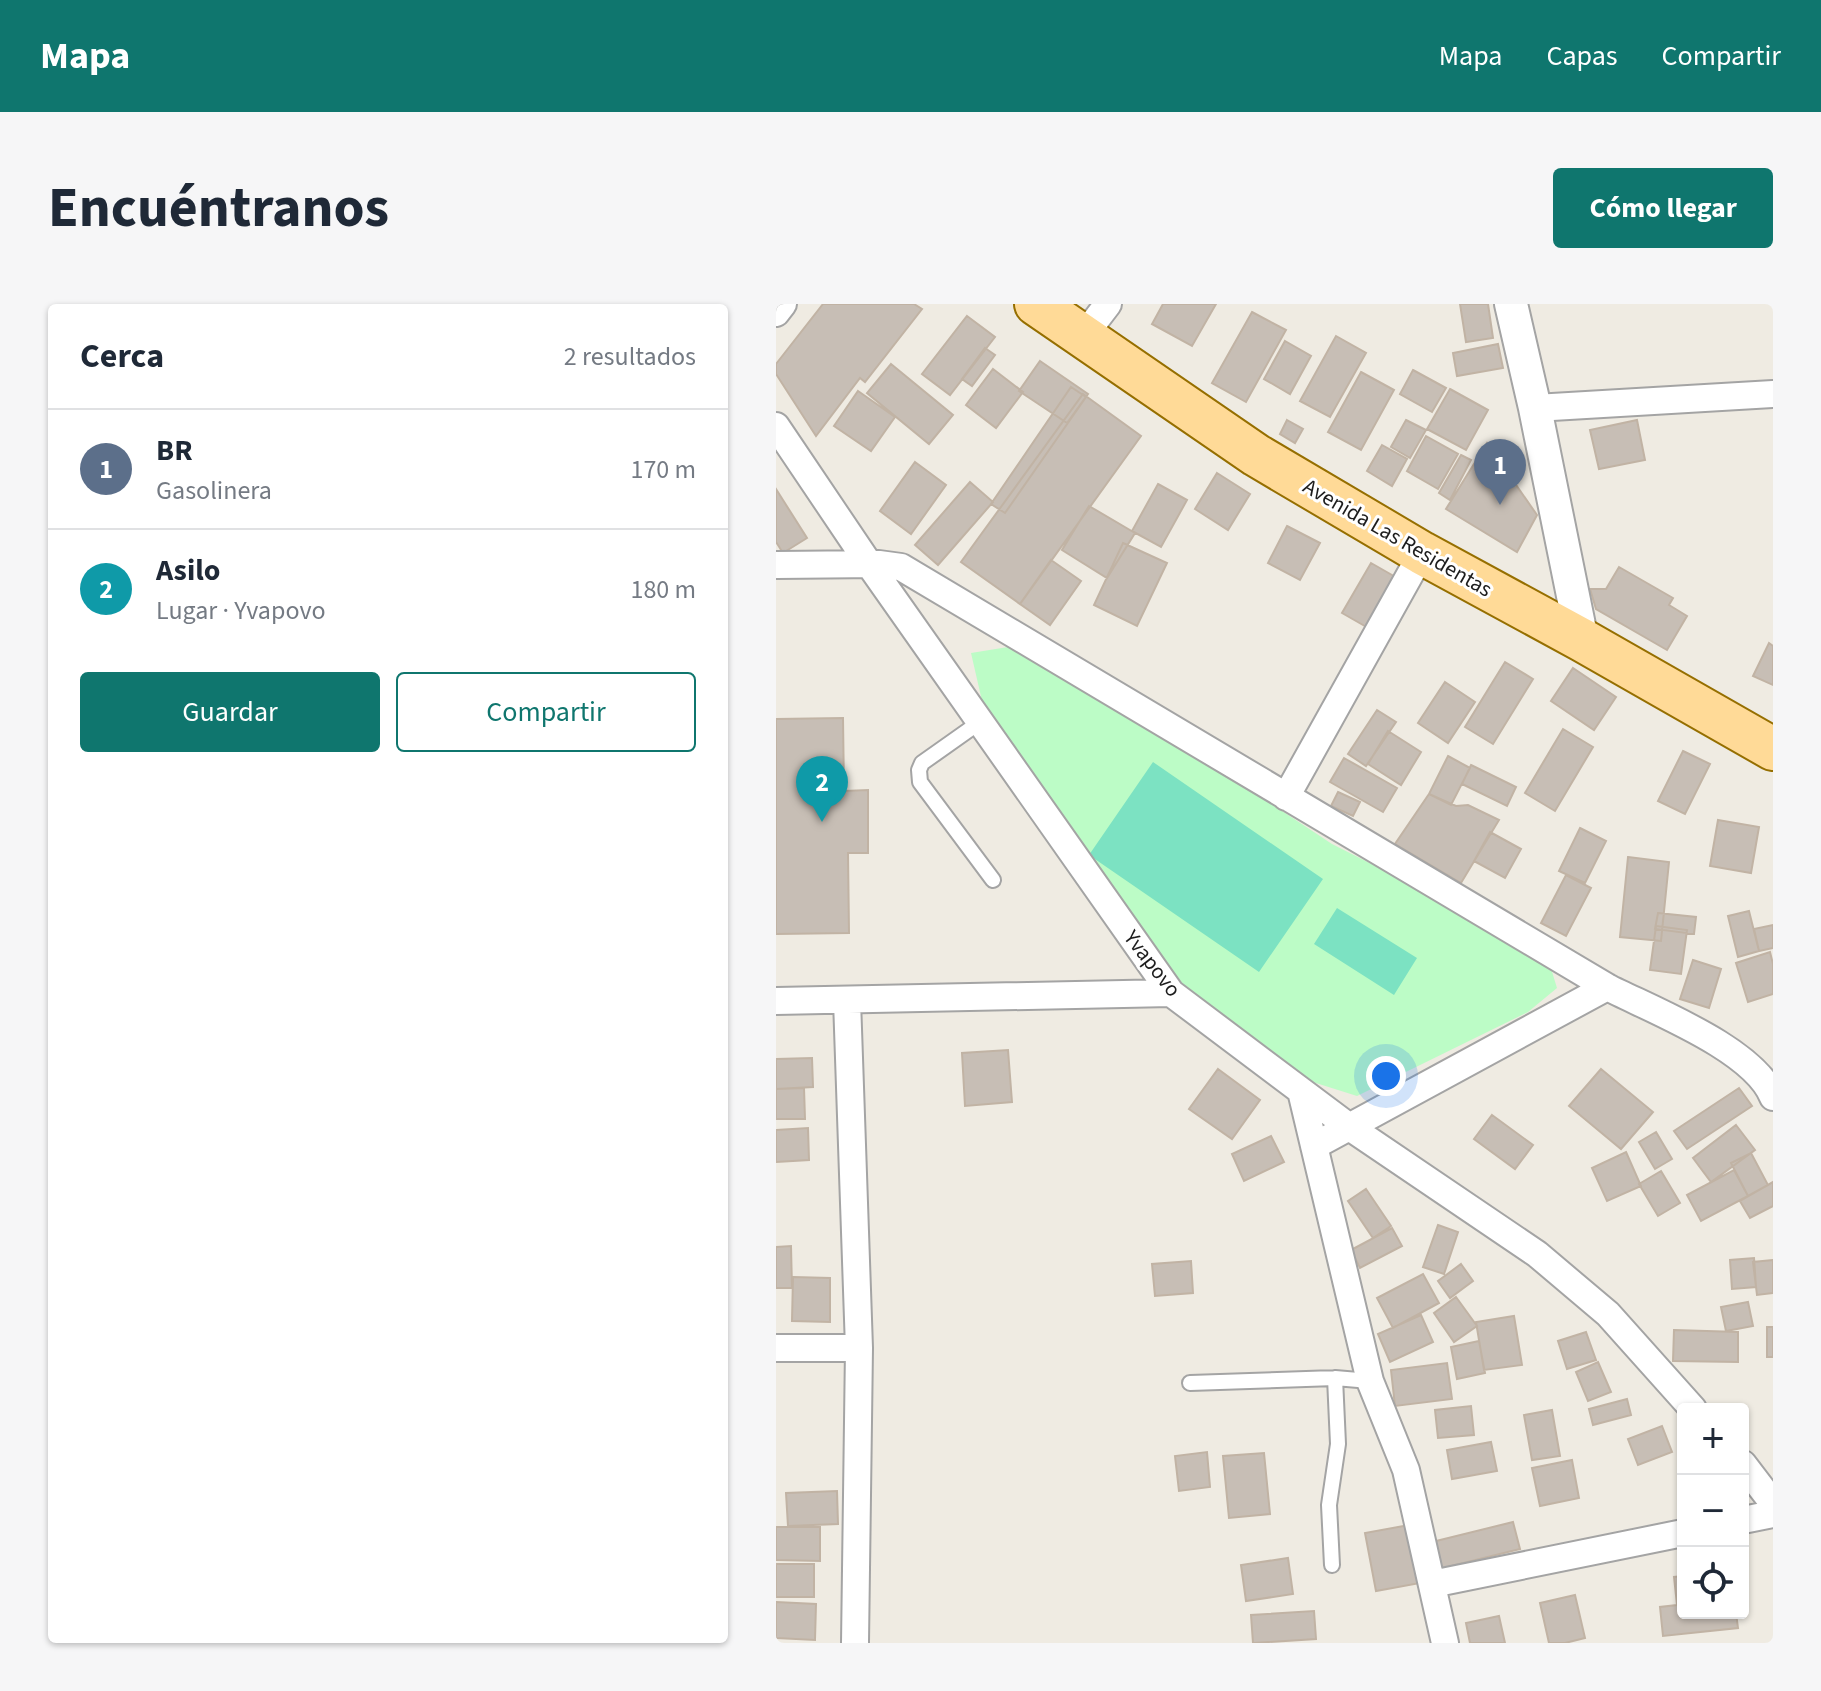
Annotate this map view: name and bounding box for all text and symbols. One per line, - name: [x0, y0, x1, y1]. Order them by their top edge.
- text: Mapa: [40, 29, 130, 83]
- text: Mapa: [1439, 36, 1502, 76]
- text: Capas: [1546, 36, 1618, 76]
- text: Compartir: [1662, 36, 1781, 76]
- button: Cómo llegar: [1553, 168, 1773, 248]
- text: Encuéntranos: [48, 169, 389, 248]
- text: Cerca: [80, 332, 164, 381]
- text: 2 resultados: [564, 338, 696, 375]
- text: BR: [156, 429, 193, 472]
- pin: 1: [1474, 439, 1526, 505]
- text: 1: [99, 451, 113, 488]
- text: 170 m: [630, 451, 696, 488]
- street label: Avenida Las Residentas: [1297, 471, 1498, 605]
- text: Gasolinera: [156, 472, 272, 509]
- text: Asilo: [156, 549, 220, 592]
- text: 2: [99, 571, 113, 608]
- text: 180 m: [630, 571, 696, 608]
- text: Lugar · Yvapovo: [156, 592, 326, 629]
- button: Guardar: [80, 672, 380, 752]
- button: Compartir: [396, 672, 696, 752]
- pin: 2: [796, 756, 848, 822]
- street label: Yvapovo: [1115, 923, 1189, 1004]
- your location: [1366, 1056, 1406, 1096]
- map controls: [1677, 1403, 1749, 1619]
- button: +: [1677, 1403, 1749, 1475]
- button: −: [1677, 1475, 1749, 1547]
- button: locate: [1677, 1547, 1749, 1619]

